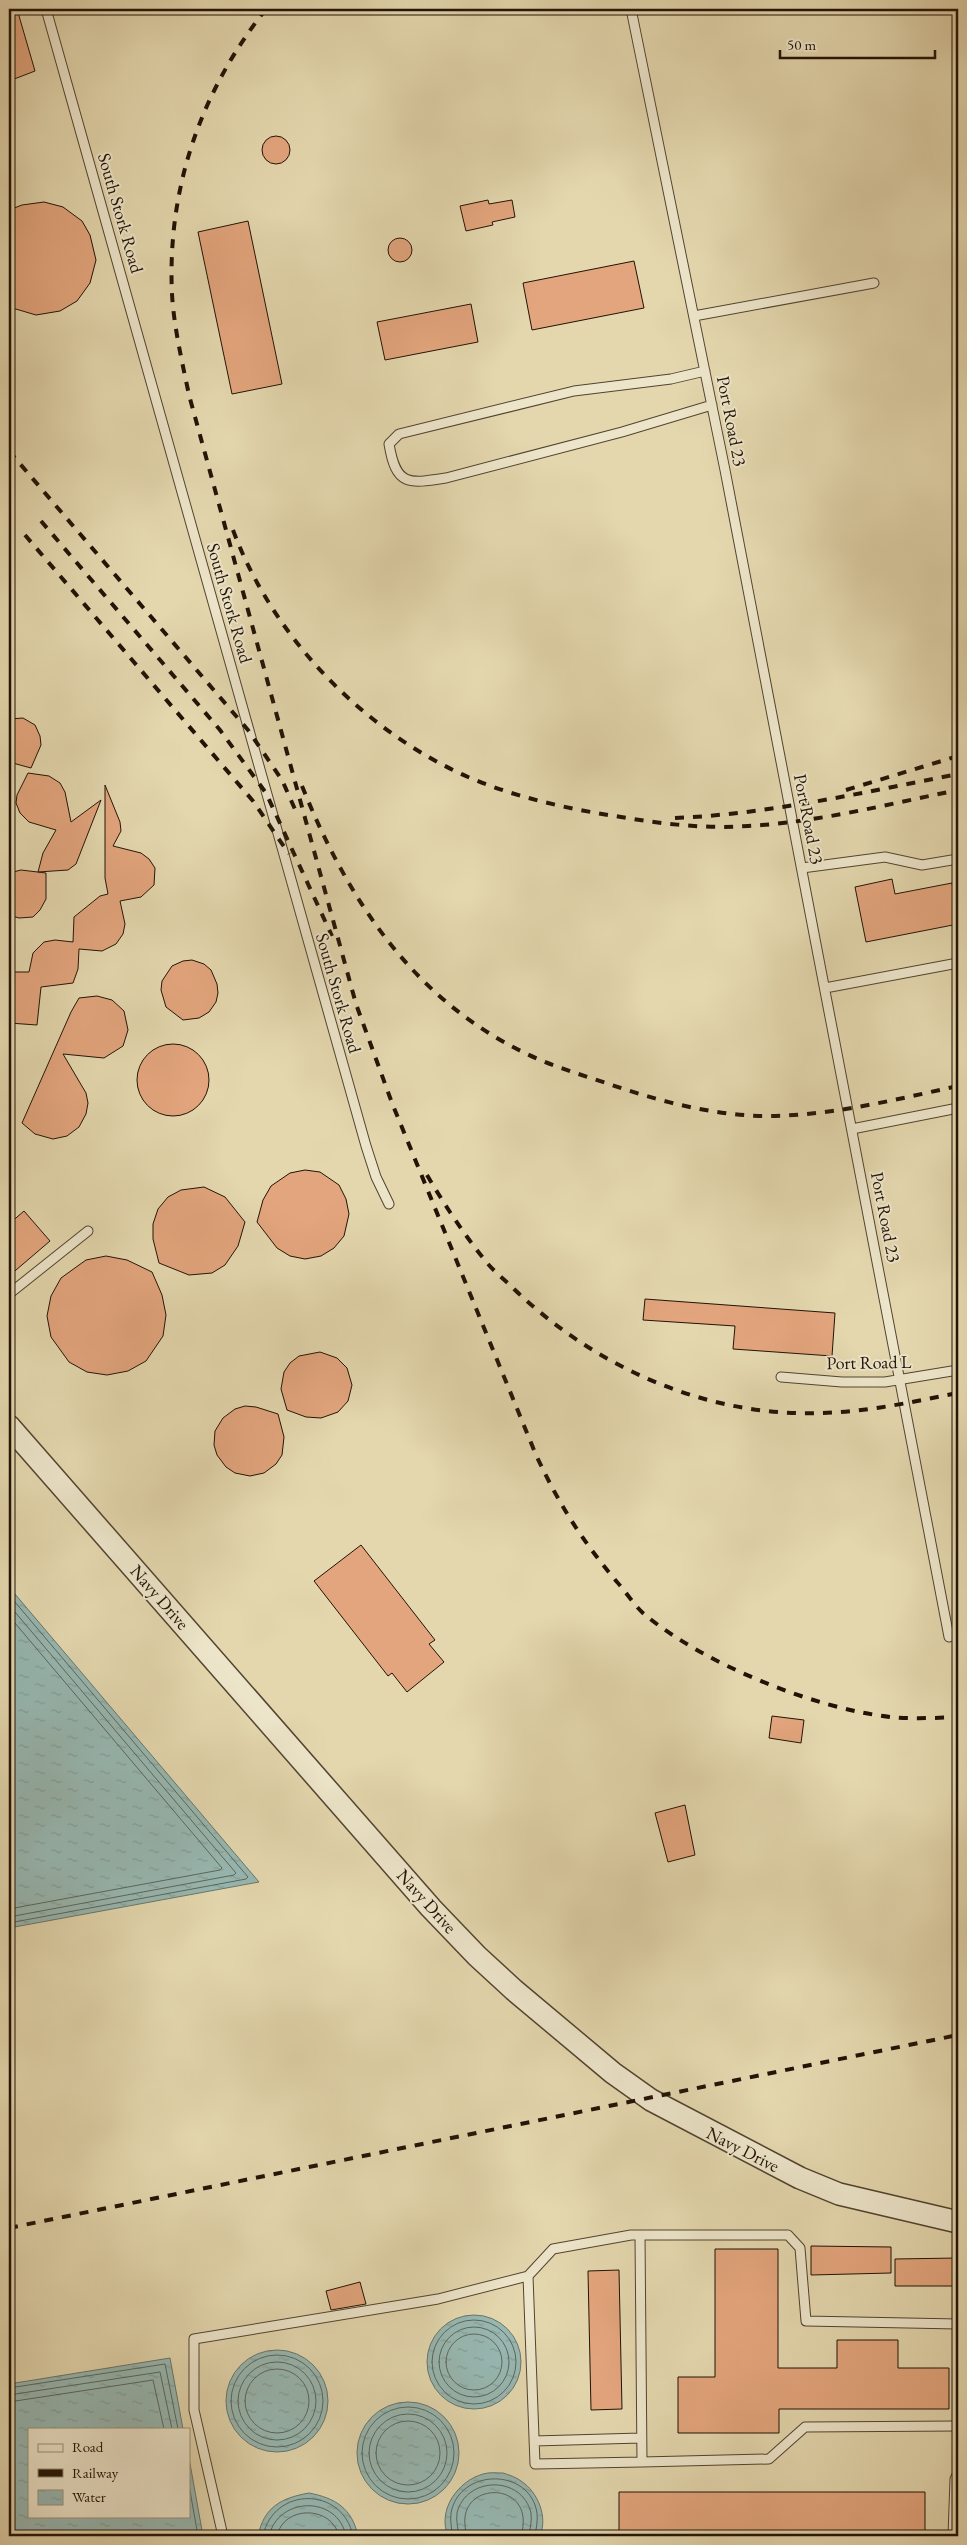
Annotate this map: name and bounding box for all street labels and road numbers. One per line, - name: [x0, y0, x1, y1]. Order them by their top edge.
- street label: South Stork Road: [93, 150, 149, 277]
- street label: Port Road 23: [712, 374, 752, 468]
- street label: South Stork Road: [202, 540, 258, 667]
- street label: Port Road 23: [789, 772, 829, 866]
- street label: South Stork Road: [311, 930, 367, 1057]
- street label: Port Road 23: [866, 1170, 906, 1264]
- street label: Port Road L: [826, 1350, 912, 1374]
- street label: Navy Drive: [125, 1560, 195, 1634]
- street label: Navy Drive: [392, 1864, 462, 1938]
- street label: Navy Drive: [703, 2121, 783, 2177]

